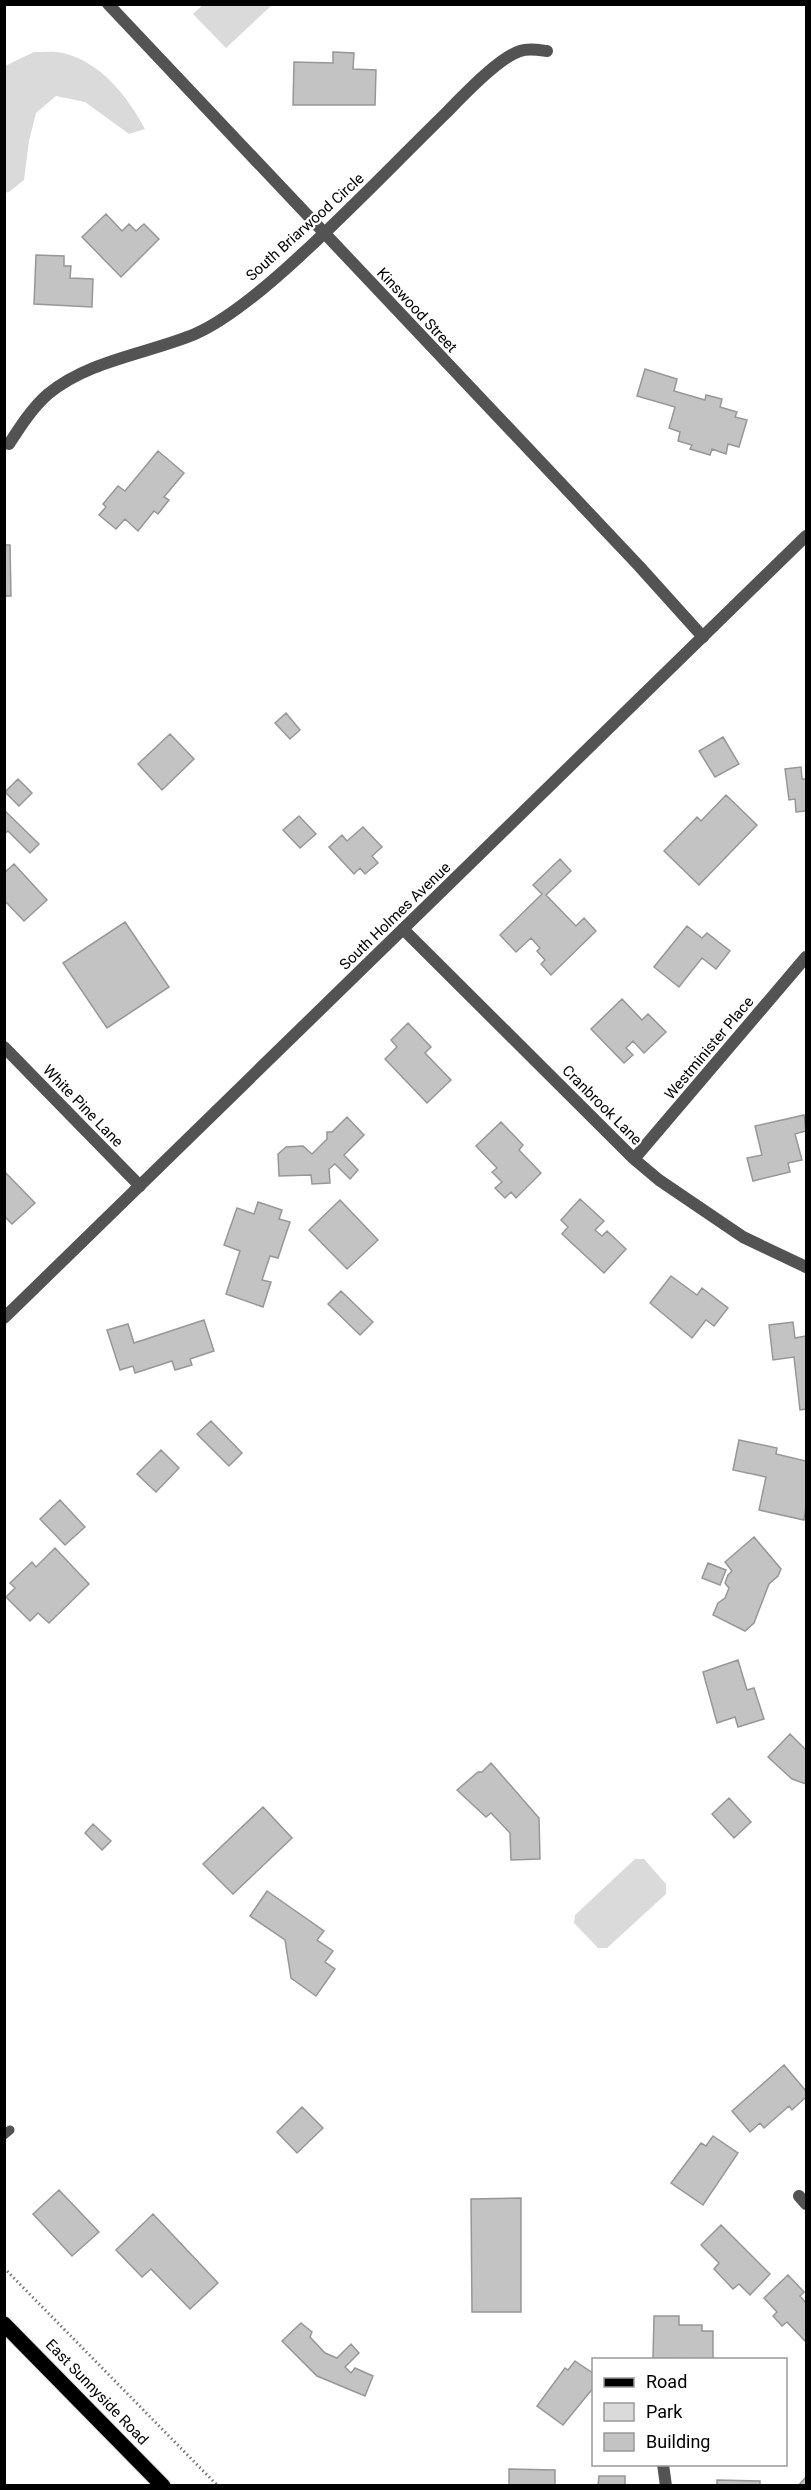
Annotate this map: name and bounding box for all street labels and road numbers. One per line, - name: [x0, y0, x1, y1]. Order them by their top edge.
- street label: South Briarwood Circle: [242, 169, 368, 285]
- street label: Kinswood Street: [373, 264, 461, 356]
- street label: South Holmes Avenue: [336, 858, 454, 974]
- street label: Westminister Place: [661, 993, 757, 1103]
- street label: White Pine Lane: [39, 1061, 127, 1151]
- street label: Cranbrook Lane: [558, 1061, 646, 1149]
- street label: East Sunnyside Road: [42, 2335, 152, 2449]

